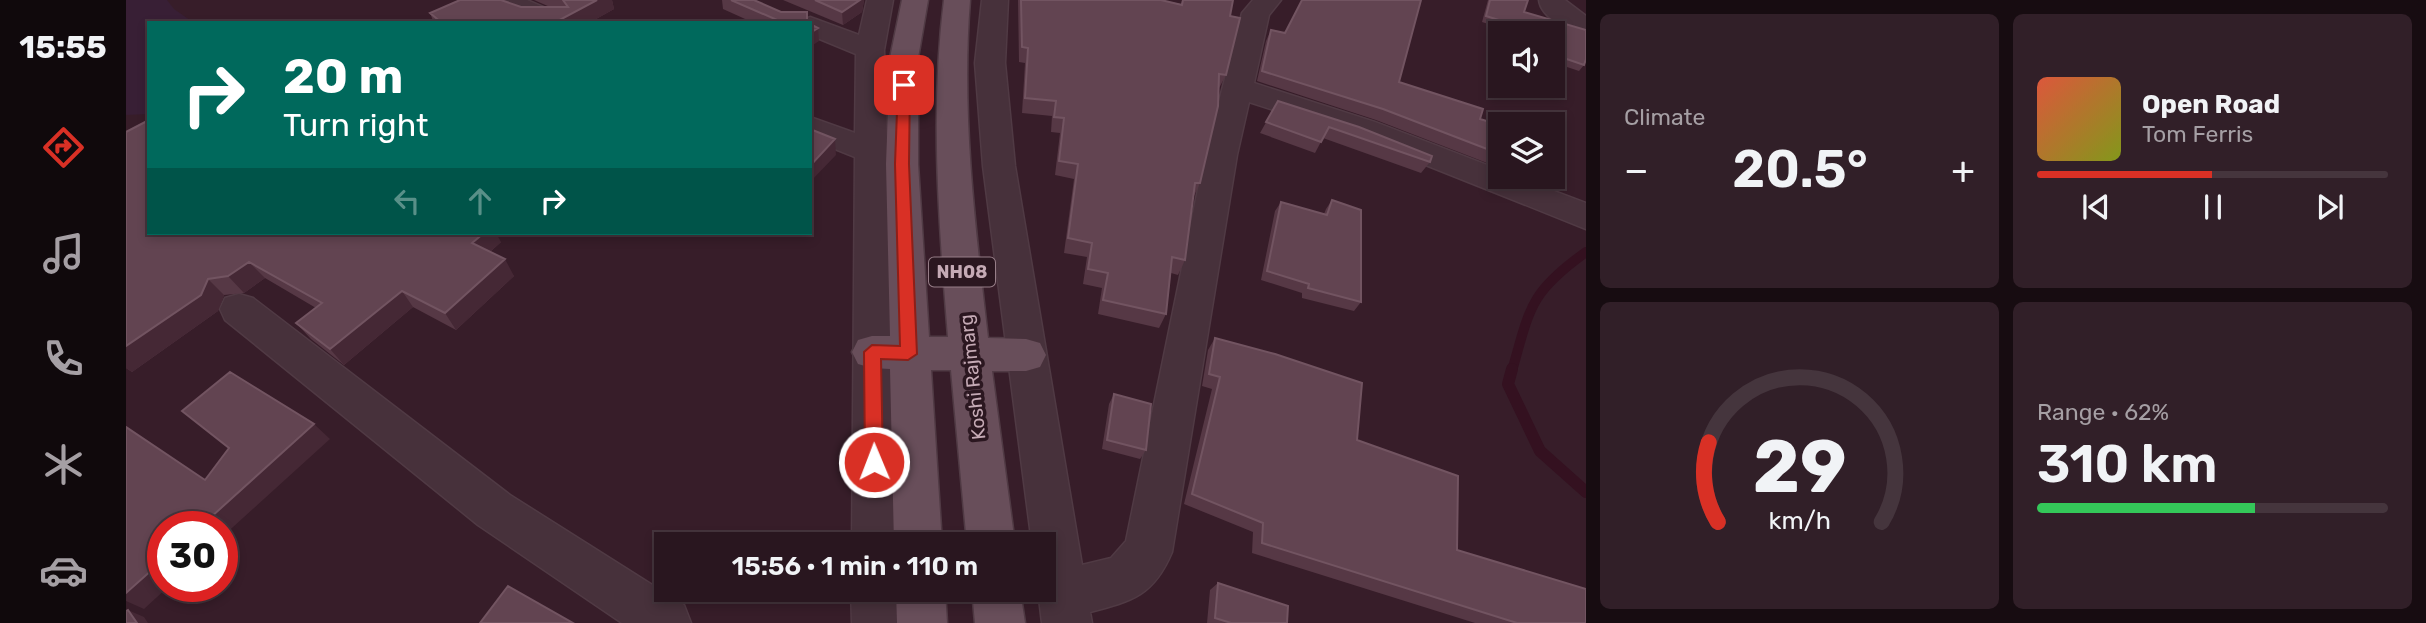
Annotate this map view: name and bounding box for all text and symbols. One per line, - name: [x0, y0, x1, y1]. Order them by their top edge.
- map controls: [1488, 21, 1565, 189]
- button: sound: [1488, 21, 1565, 98]
- text: 15:55: [19, 28, 107, 66]
- text: 20 m: [283, 47, 404, 105]
- icon: right: [168, 49, 259, 140]
- pin: [874, 55, 934, 115]
- icon: arrive: [885, 66, 923, 104]
- text: Open Road: [2142, 89, 2280, 120]
- text: Climate: [1624, 103, 1705, 131]
- text: Turn right: [283, 106, 428, 144]
- button: layers: [1488, 112, 1565, 189]
- text: Tom Ferris: [2142, 120, 2253, 148]
- icon: directions: [39, 123, 88, 172]
- text: 20.5°: [1732, 138, 1868, 200]
- text: −: [1624, 147, 1649, 193]
- text: +: [1951, 147, 1975, 193]
- icon: left: [388, 182, 426, 220]
- icon: ahead: [461, 182, 499, 220]
- icon: right: [534, 182, 572, 220]
- icon: previous: [2077, 188, 2115, 226]
- icon: pause: [2194, 188, 2232, 226]
- icon: next: [2311, 188, 2349, 226]
- icon: music: [39, 229, 88, 278]
- road number: NH08: [929, 258, 995, 286]
- street label: Koshi Rajmarg: [954, 313, 991, 441]
- icon: phone: [39, 334, 88, 383]
- text: Range · 62%: [2037, 398, 2169, 426]
- text: 29: [1753, 424, 1846, 510]
- position arrow: [837, 425, 911, 499]
- text: 310 km: [2037, 433, 2218, 495]
- icon: climate: [39, 440, 88, 489]
- text: km/h: [1768, 505, 1831, 534]
- speed limit sign: 30: [147, 511, 238, 602]
- icon: car: [39, 546, 88, 595]
- text: 15:56 · 1 min · 110 m: [732, 551, 978, 582]

